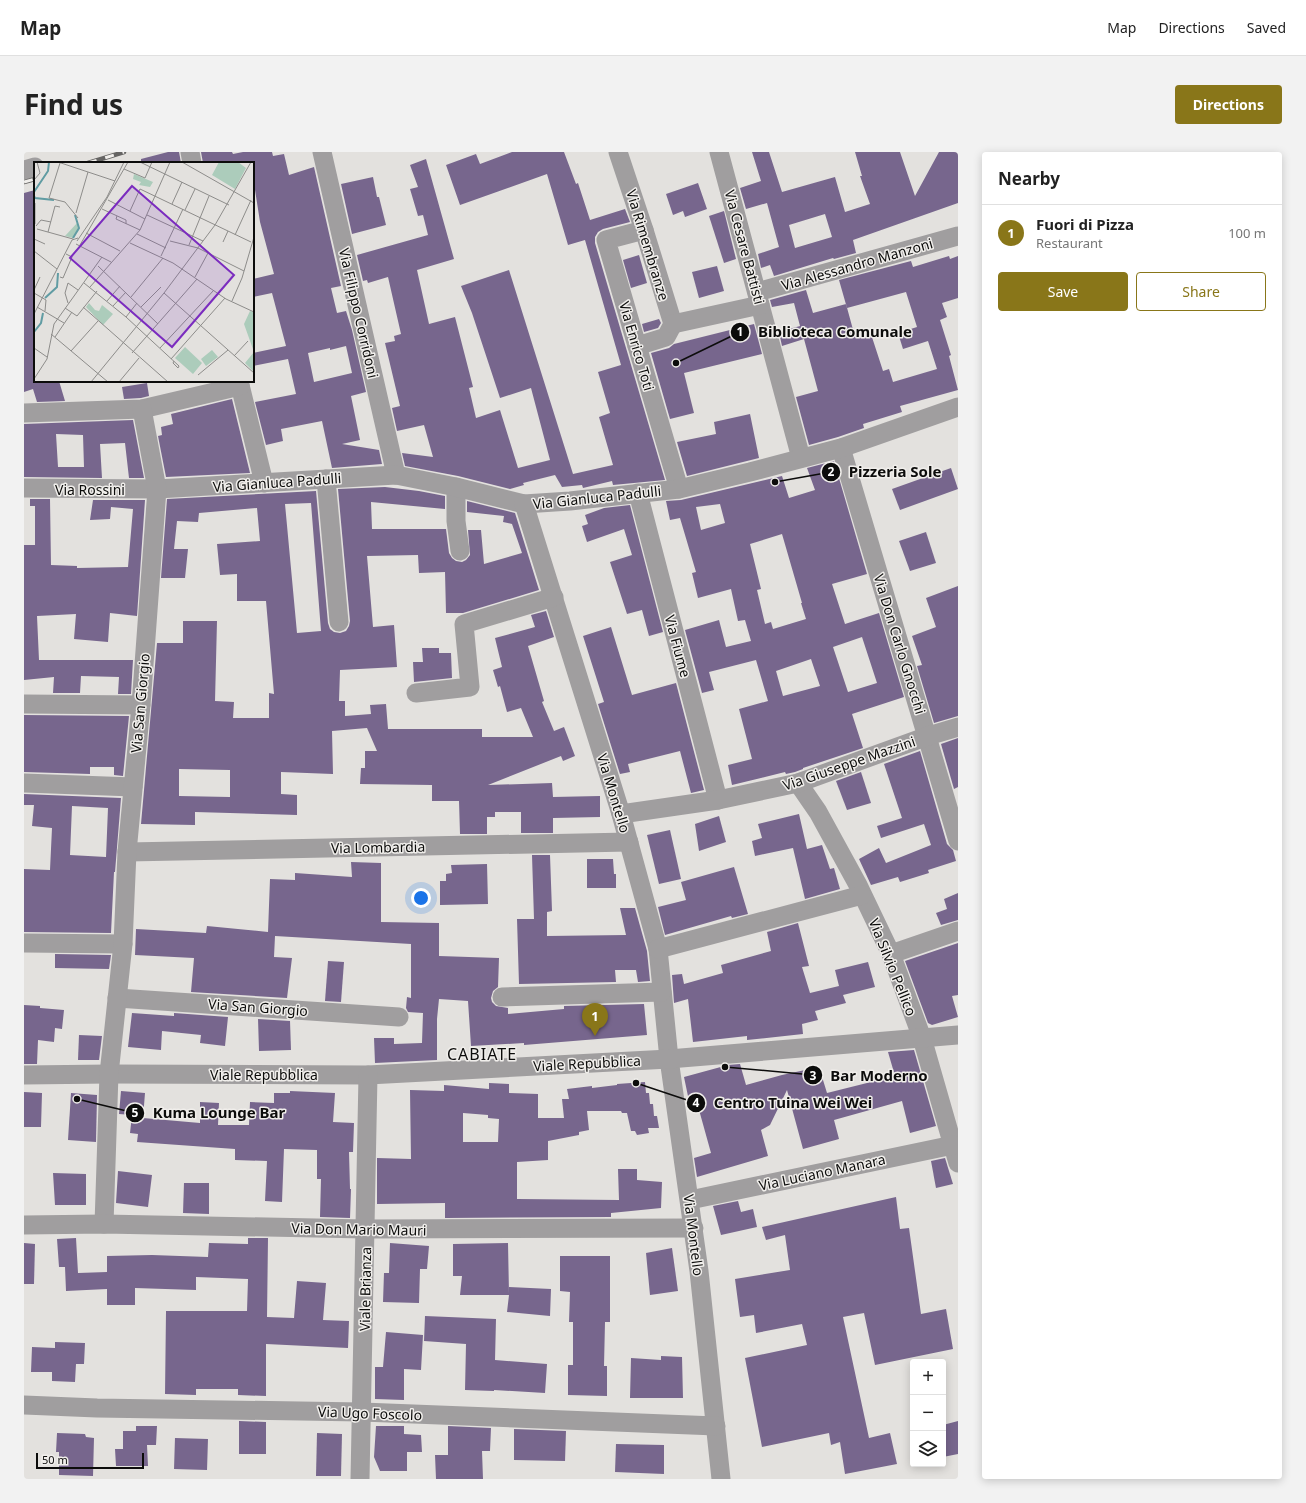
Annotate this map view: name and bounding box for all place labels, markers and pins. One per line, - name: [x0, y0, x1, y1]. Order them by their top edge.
- callout: Biblioteca Comunale: [730, 319, 920, 346]
- callout: Pizzeria Sole: [821, 458, 949, 485]
- pin: 1: [582, 1003, 608, 1036]
- callout: Bar Moderno: [803, 1062, 936, 1089]
- callout: Centro Tuina Wei Wei: [686, 1089, 880, 1116]
- callout: Kuma Lounge Bar: [125, 1100, 293, 1127]

